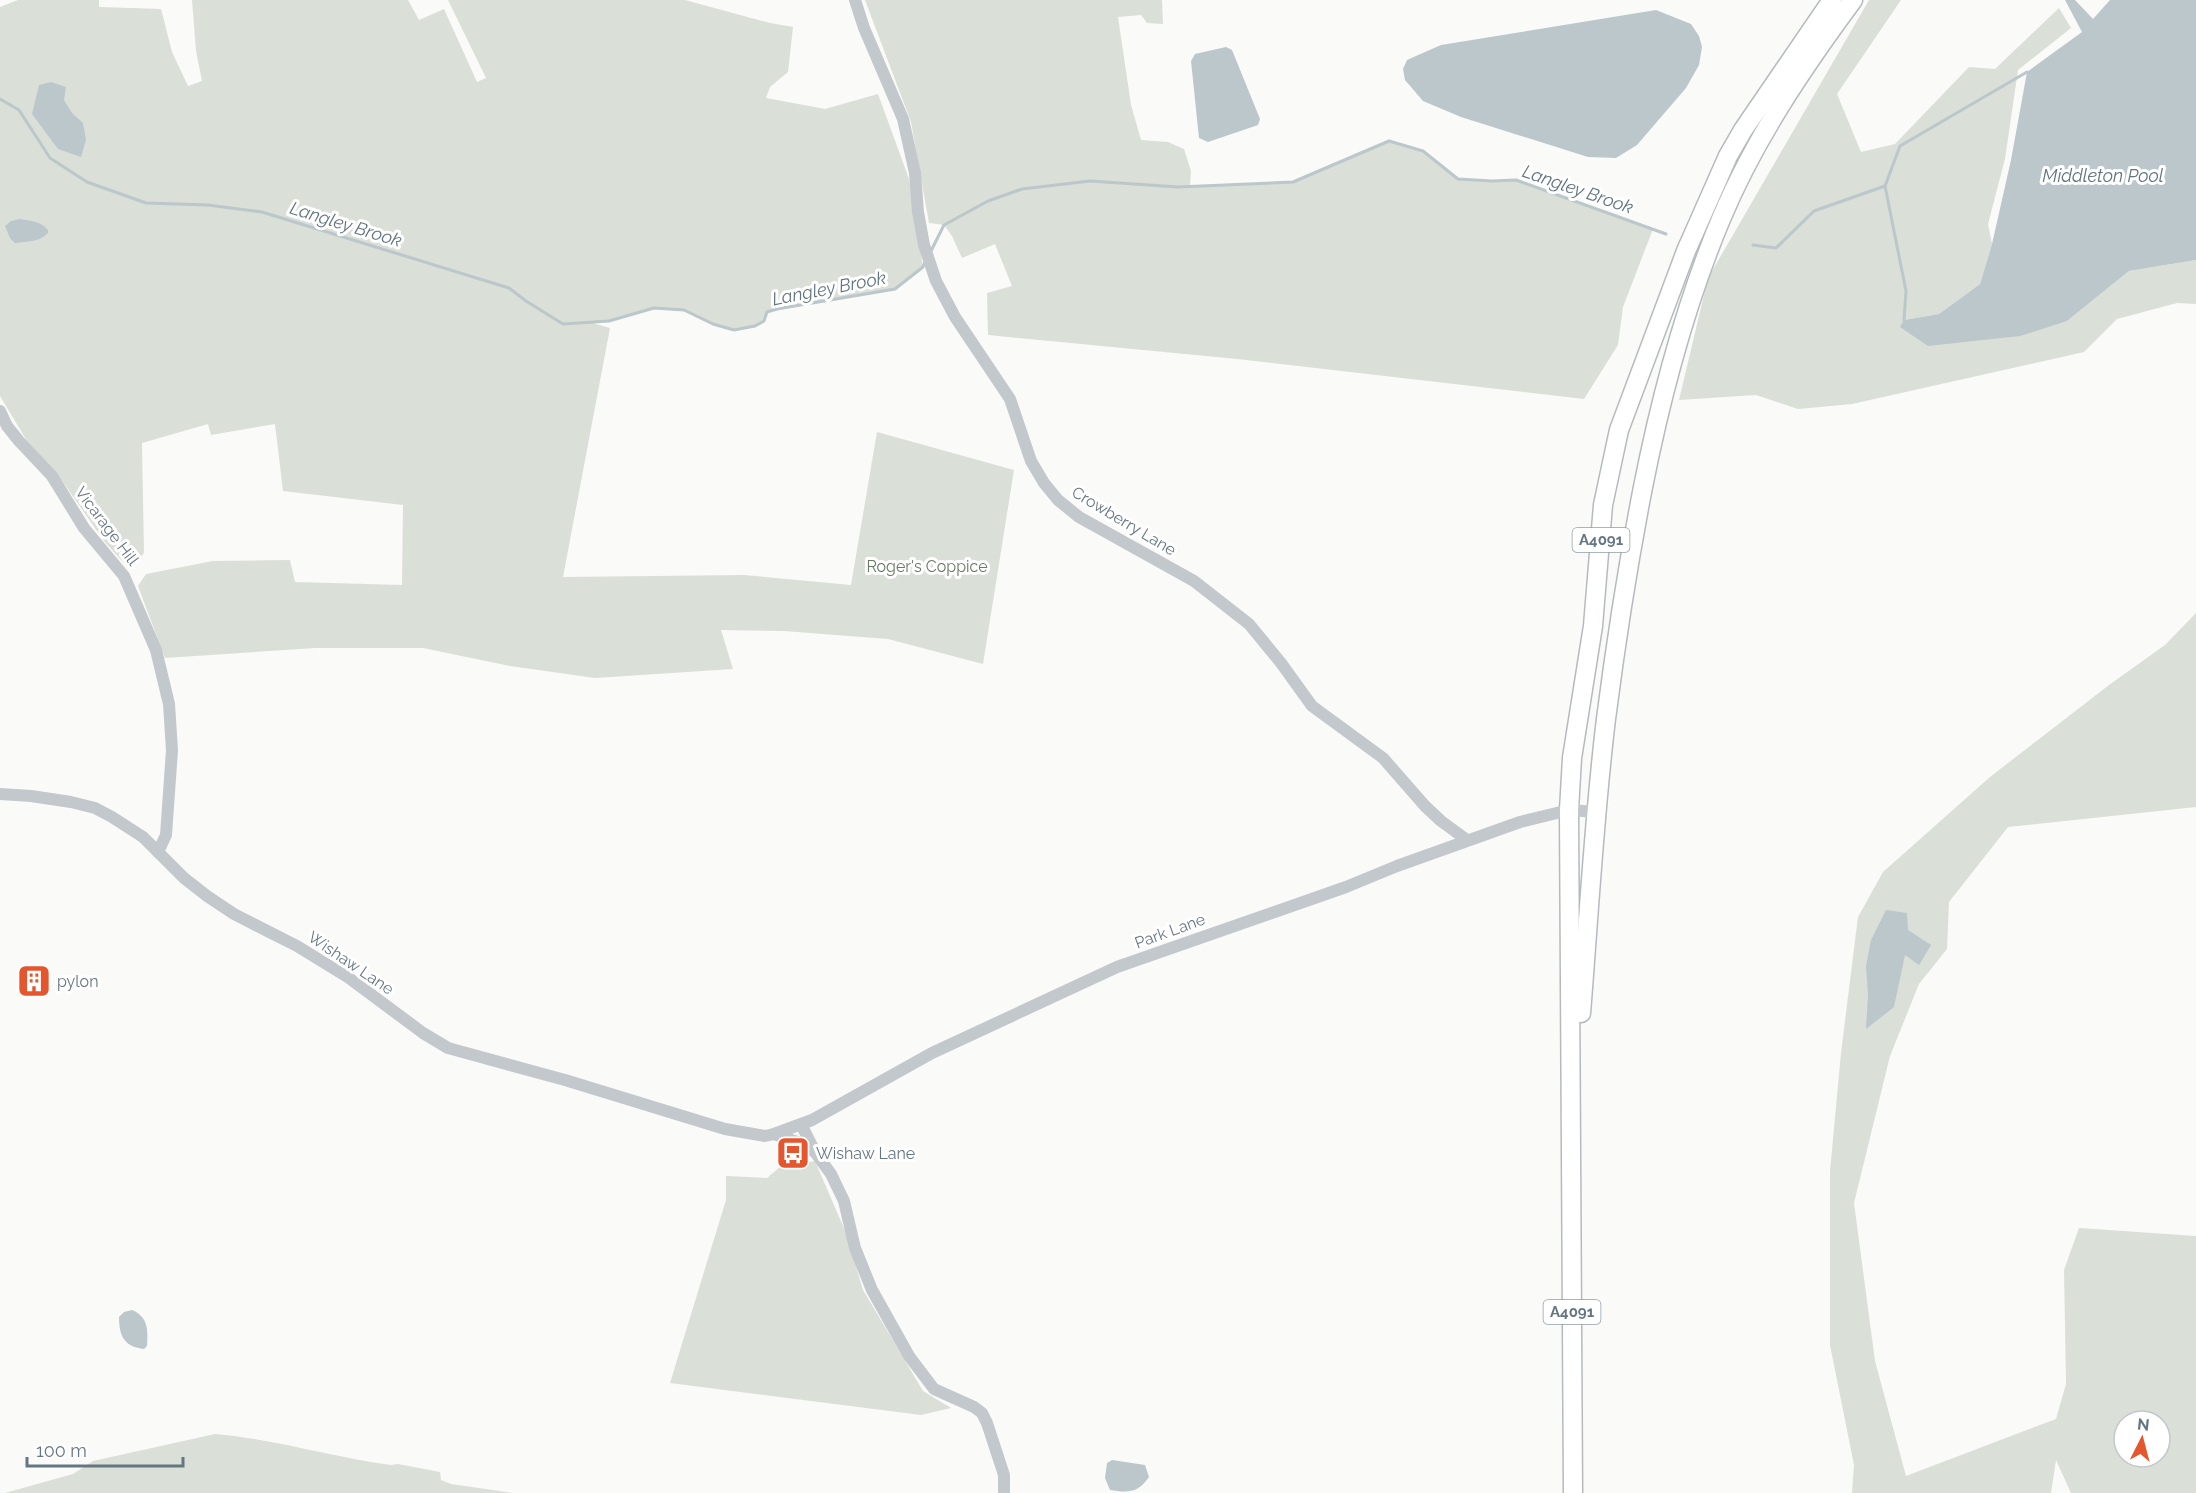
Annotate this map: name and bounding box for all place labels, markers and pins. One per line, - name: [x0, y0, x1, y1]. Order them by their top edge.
- building icon: pylon: [16, 963, 52, 999]
- place label: pylon: [57, 972, 98, 991]
- bus stop icon: Wishaw Lane: [775, 1135, 811, 1171]
- place label: Wishaw Lane: [816, 1144, 915, 1163]

